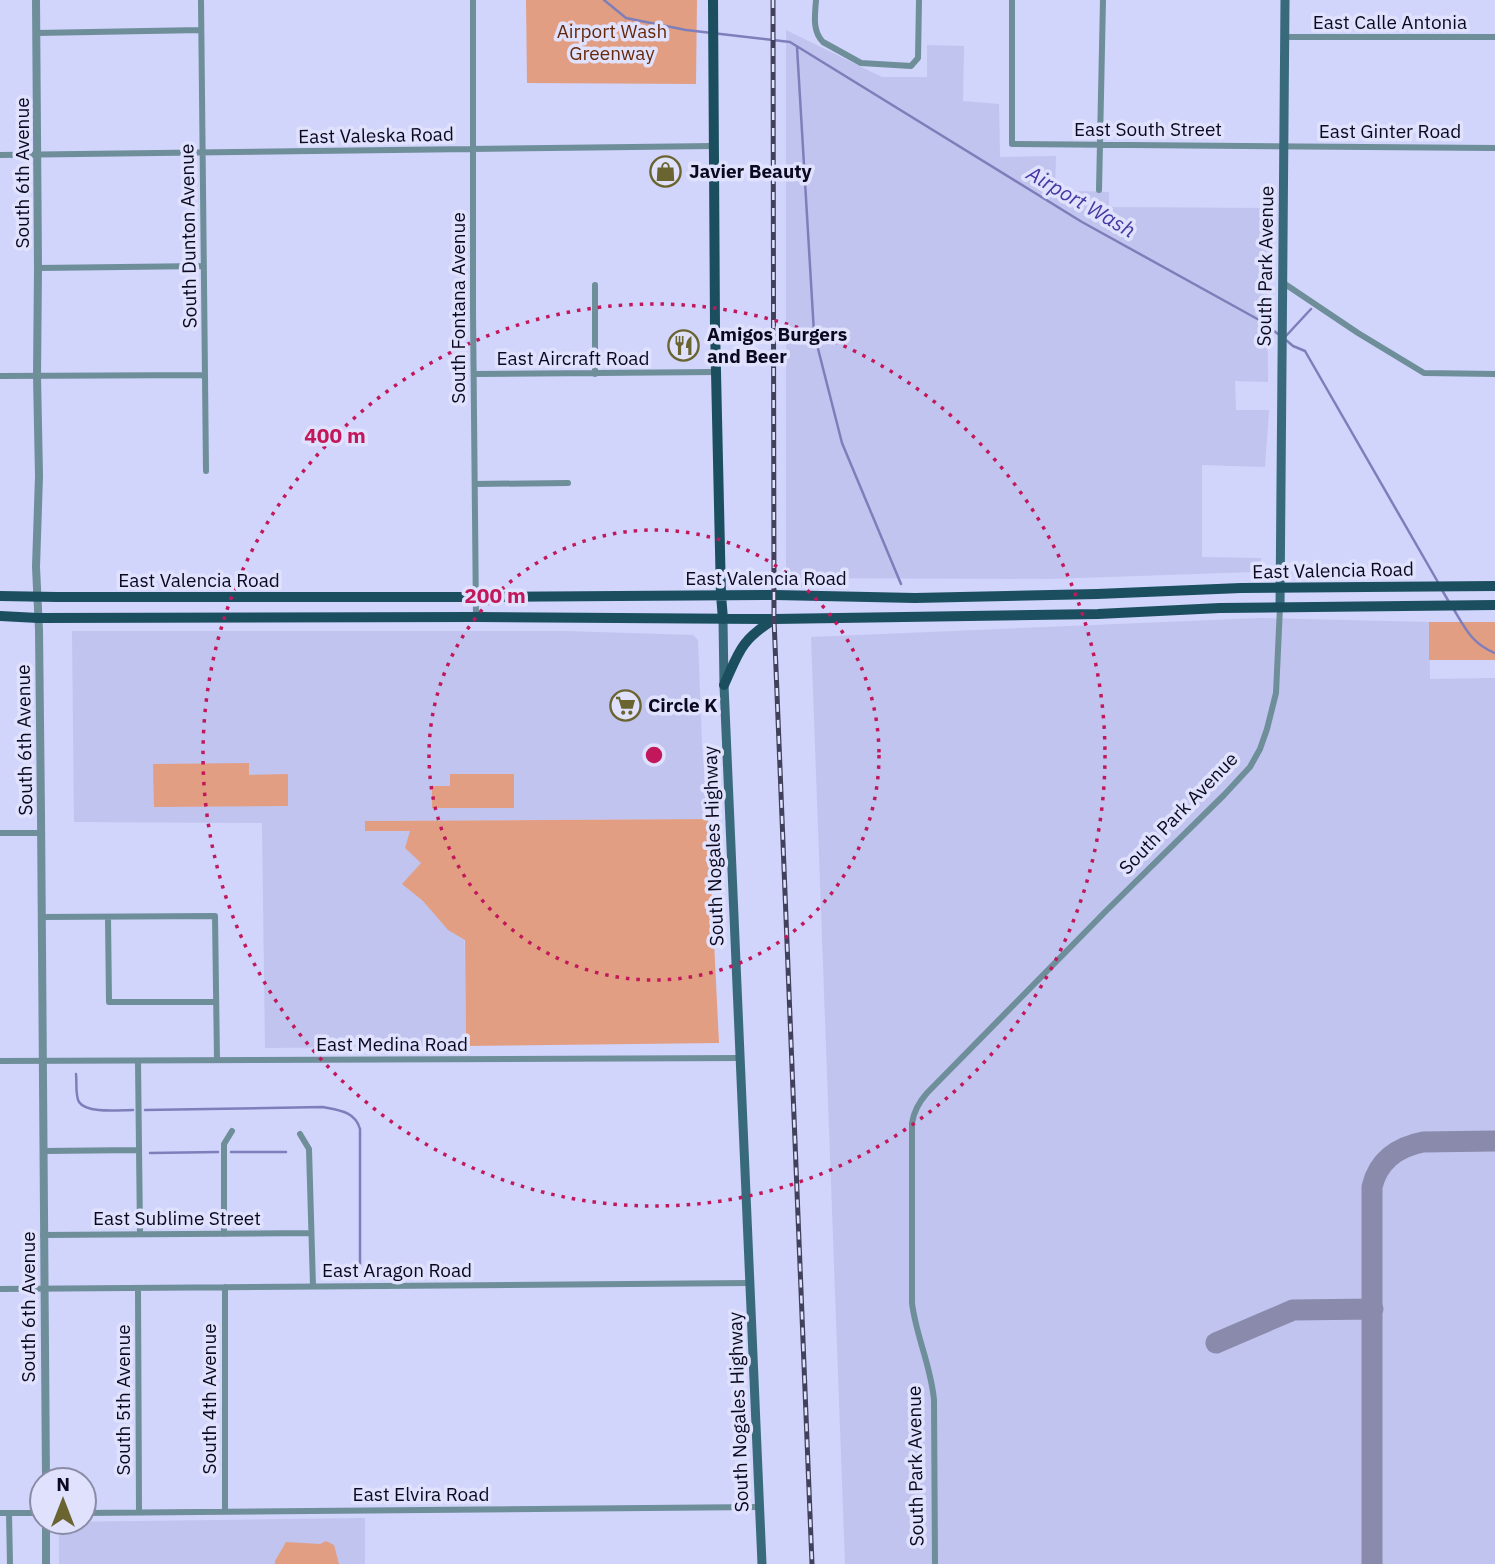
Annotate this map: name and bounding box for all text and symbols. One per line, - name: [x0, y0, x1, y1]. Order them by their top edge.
- street label: East Calle Antonia: [1313, 10, 1467, 34]
- park label: Airport Wash Greenway: [557, 19, 667, 65]
- street label: South 6th Avenue: [10, 97, 34, 249]
- street label: East South Street: [1074, 117, 1222, 141]
- street label: East Ginter Road: [1319, 119, 1461, 143]
- street label: East Valeska Road: [298, 122, 454, 148]
- street label: South Dunton Avenue: [174, 143, 202, 329]
- shop icon: Javier Beauty: [649, 154, 683, 188]
- water label: Airport Wash: [1021, 158, 1141, 244]
- place label: Javier Beauty: [689, 159, 812, 183]
- street label: South Park Avenue: [1252, 185, 1278, 347]
- street label: South Fontana Avenue: [446, 212, 470, 404]
- place label: Amigos Burgers and Beer: [707, 322, 847, 368]
- restaurant icon: Amigos Burgers and Beer: [667, 328, 701, 362]
- street label: East Aircraft Road: [497, 346, 649, 370]
- text: 400 m: [304, 421, 366, 449]
- street label: East Valencia Road: [1252, 557, 1414, 583]
- street label: East Valencia Road: [685, 566, 847, 590]
- street label: East Valencia Road: [118, 568, 280, 592]
- text: 200 m: [464, 581, 526, 609]
- street label: South 6th Avenue: [11, 664, 37, 816]
- supermarket icon: Circle K: [608, 688, 642, 722]
- place label: Circle K: [648, 693, 717, 717]
- centre of rings: [642, 743, 666, 767]
- street label: South Nogales Highway: [697, 745, 728, 947]
- street label: South Park Avenue: [1114, 747, 1242, 879]
- street label: East Medina Road: [316, 1032, 468, 1056]
- street label: East Sublime Street: [93, 1206, 261, 1230]
- street label: South 6th Avenue: [16, 1231, 40, 1383]
- street label: East Aragon Road: [322, 1258, 472, 1282]
- street label: South Nogales Highway: [722, 1311, 753, 1513]
- street label: South 4th Avenue: [197, 1323, 221, 1475]
- street label: South 5th Avenue: [111, 1324, 135, 1476]
- street label: South Park Avenue: [902, 1385, 928, 1547]
- north arrow: [28, 1466, 98, 1536]
- text: N: [56, 1472, 70, 1496]
- street label: East Elvira Road: [353, 1482, 489, 1506]

